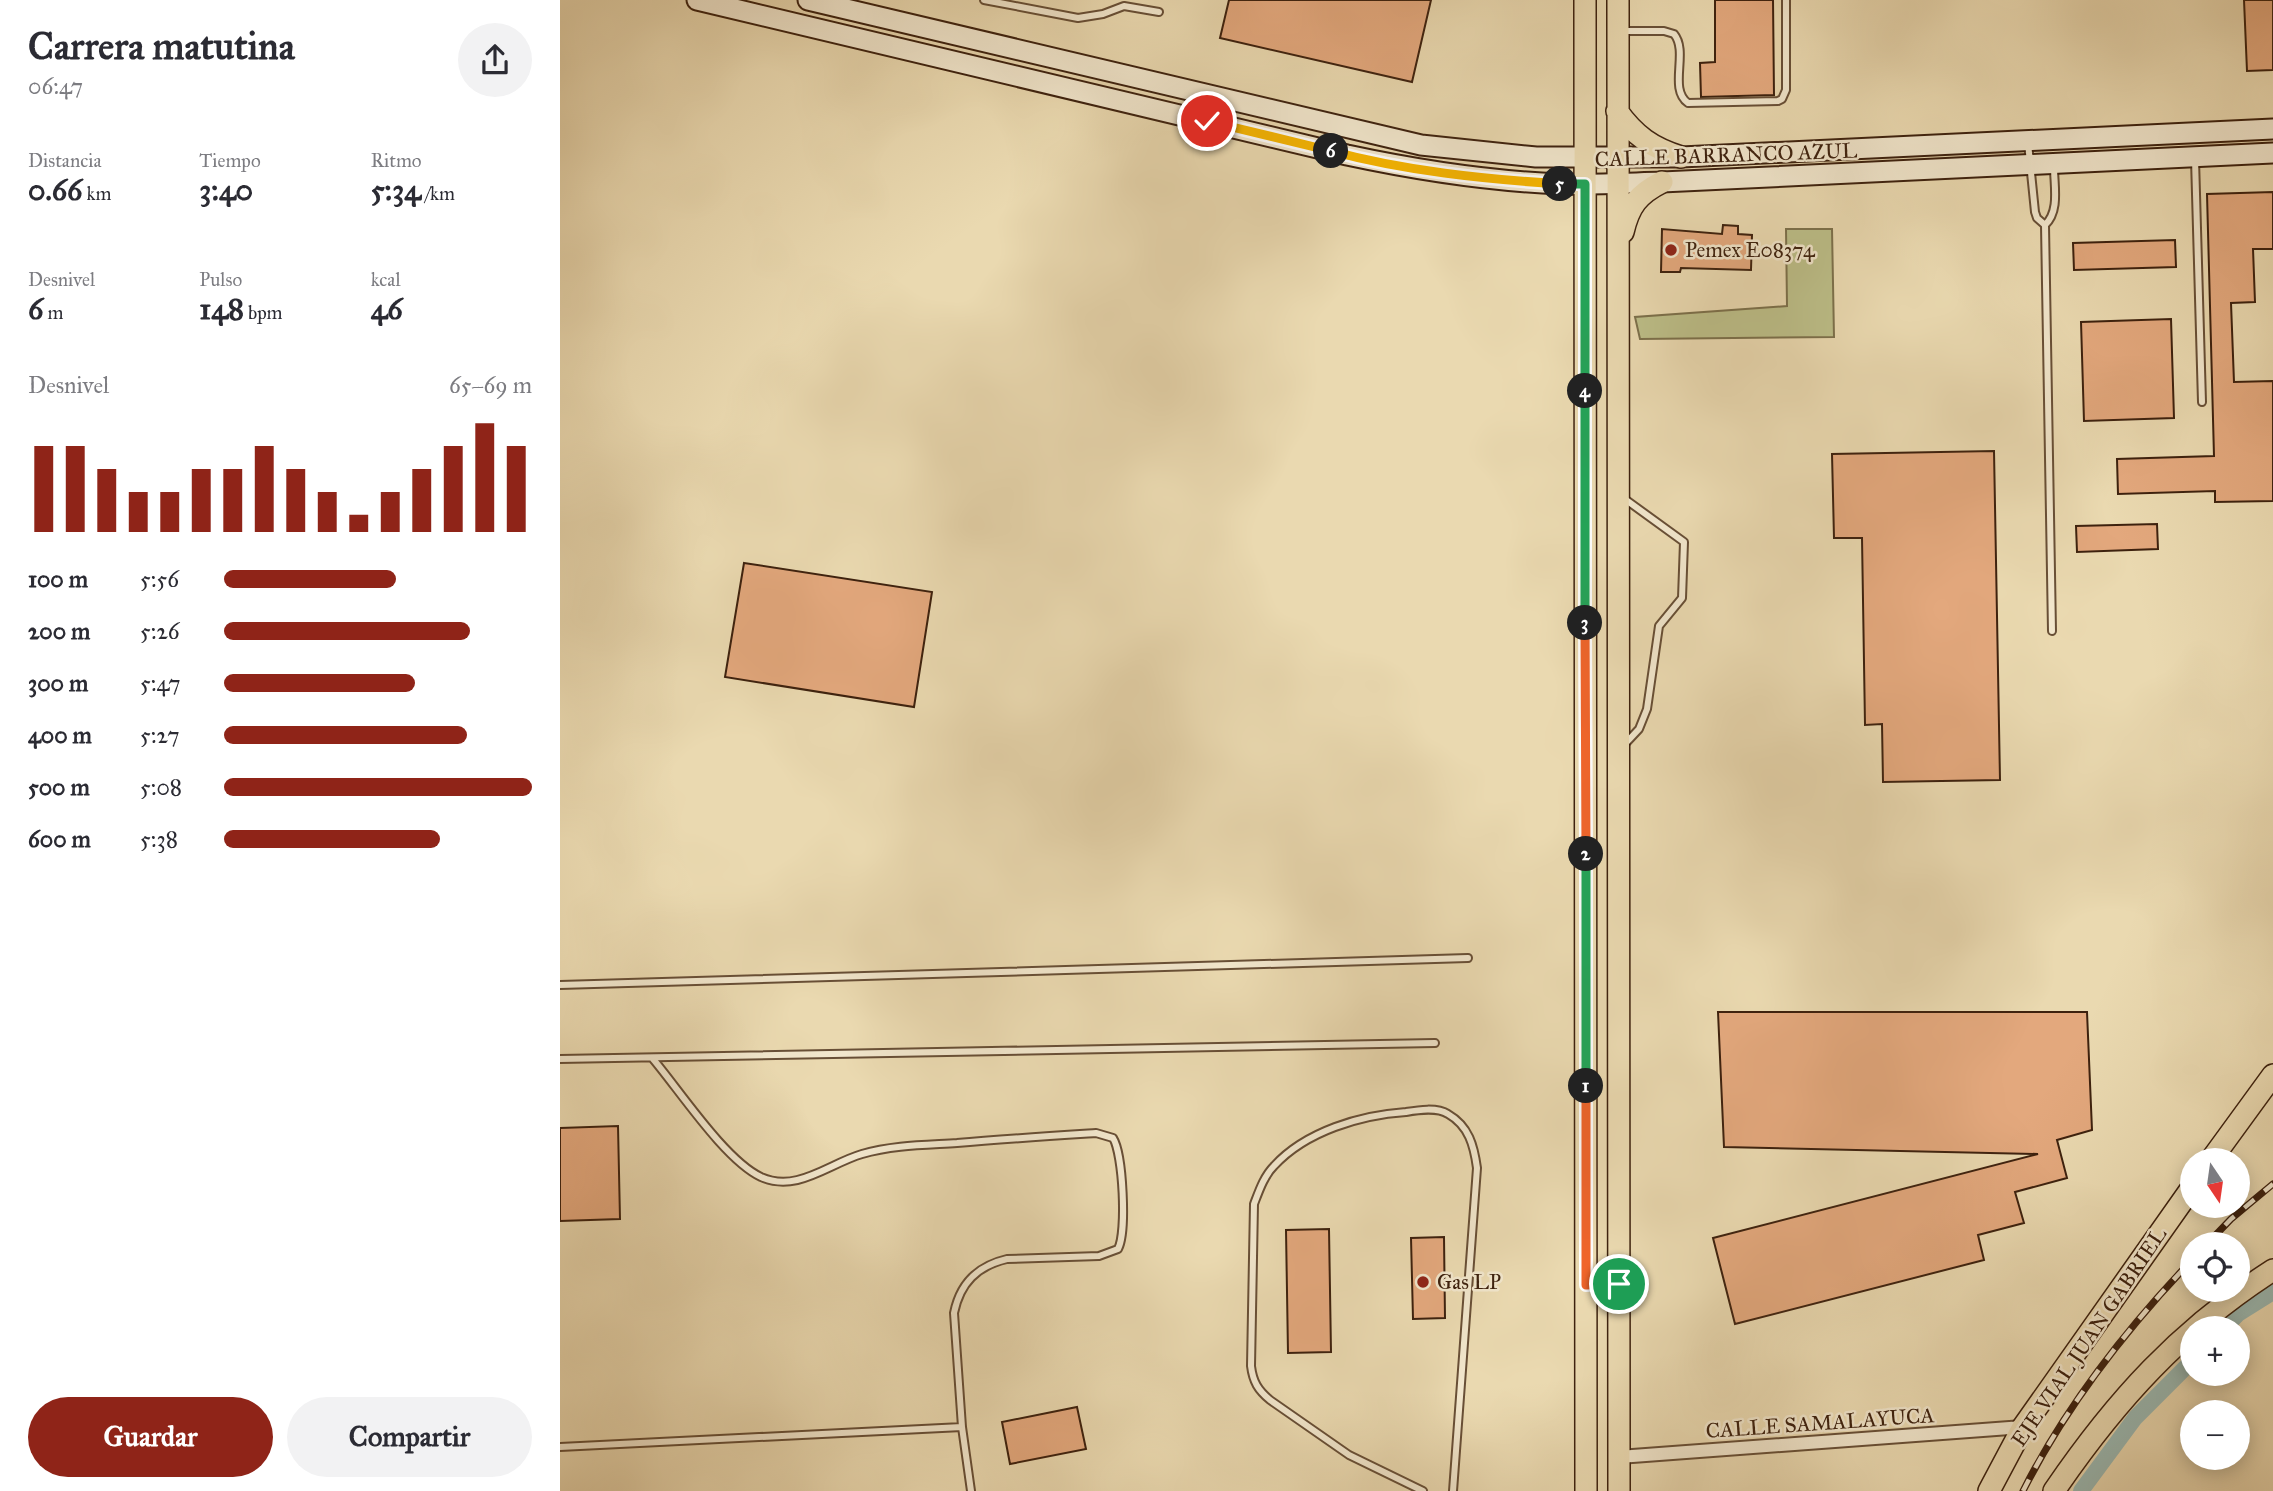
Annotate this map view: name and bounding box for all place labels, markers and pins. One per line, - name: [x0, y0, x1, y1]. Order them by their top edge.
- pin: [1177, 91, 1237, 151]
- pin: 6: [1314, 134, 1348, 168]
- pin: 5: [1542, 166, 1578, 202]
- place label: Pemex E08374: [1685, 237, 1816, 263]
- marker: Pemex E08374: [1663, 242, 1679, 258]
- pin: 4: [1567, 374, 1602, 408]
- pin: 3: [1567, 606, 1602, 640]
- pin: 2: [1569, 836, 1604, 872]
- pin: 1: [1569, 1068, 1604, 1104]
- pin: [1589, 1254, 1649, 1314]
- place label: Gas LP: [1437, 1269, 1501, 1295]
- marker: Gas LP: [1415, 1274, 1431, 1290]

